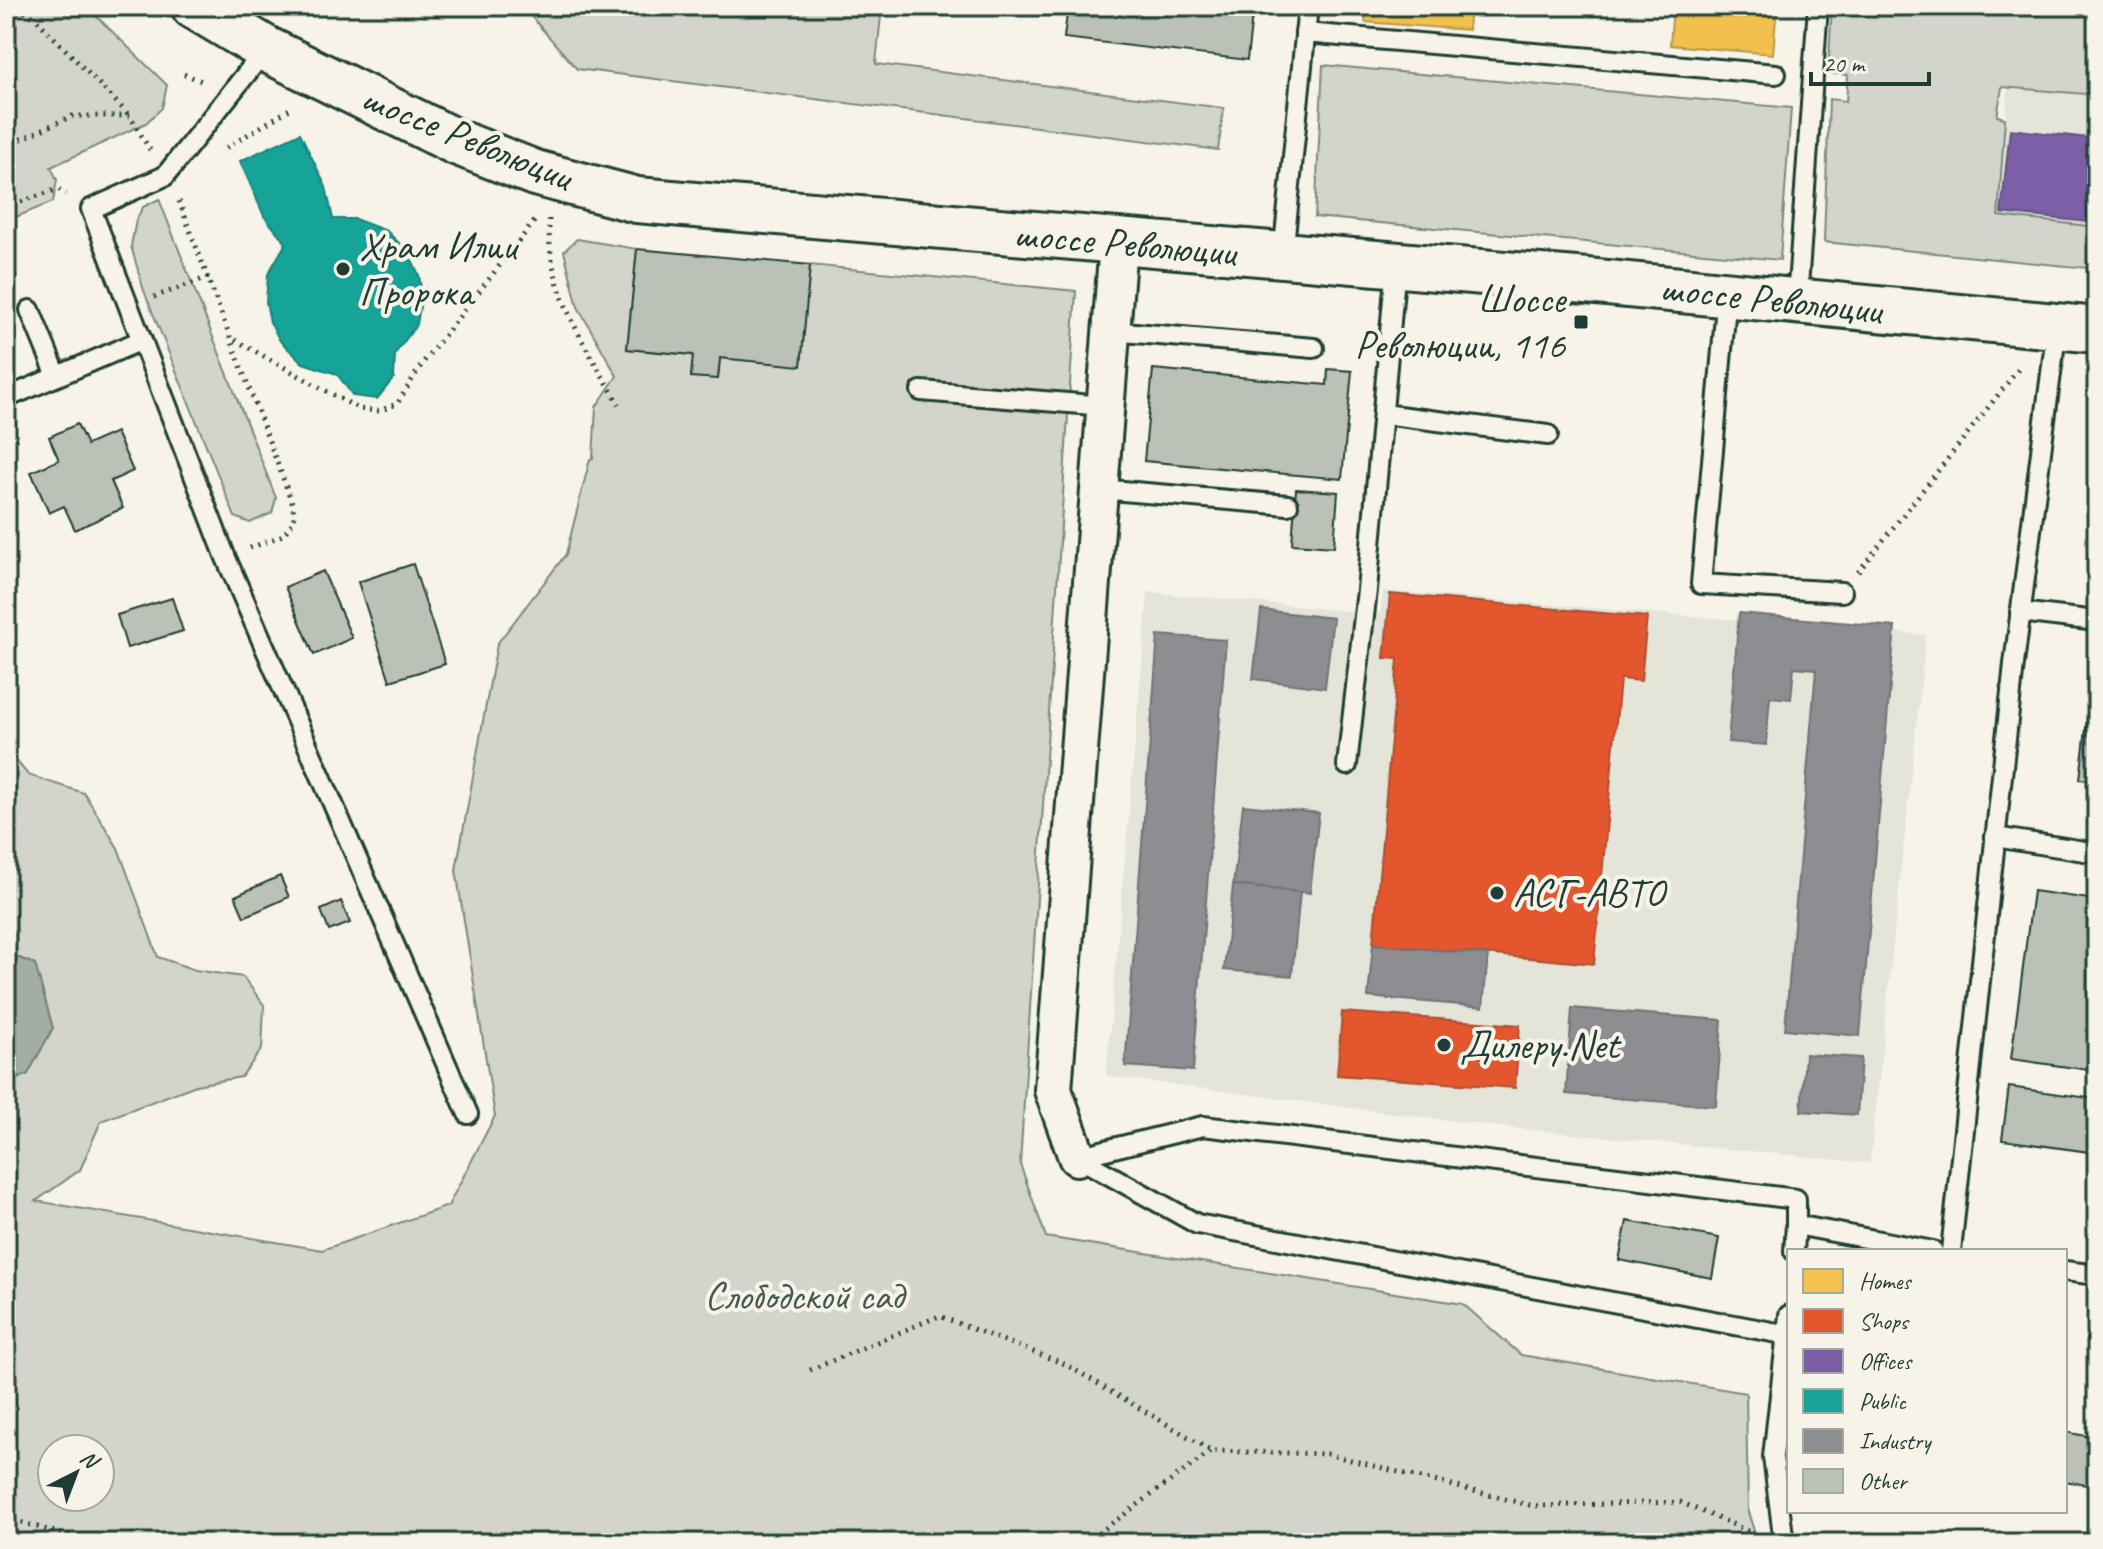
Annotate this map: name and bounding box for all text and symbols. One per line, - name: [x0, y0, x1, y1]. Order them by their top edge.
- scale bar: [1811, 36, 1929, 86]
- text: 20 m: [1823, 49, 1866, 79]
- street label: шоссе Революции: [355, 72, 582, 203]
- street label: шоссе Революции: [1012, 208, 1240, 278]
- place label: Храм Илии Пророка: [359, 221, 520, 317]
- marker: Храм Илии Пророка: [334, 260, 352, 278]
- street label: шоссе Революции: [1658, 263, 1886, 336]
- place label: Шоссе Революции, 116: [1355, 274, 1568, 370]
- marker: Шоссе Революции, 116: [1572, 313, 1590, 331]
- place label: АСГ-АВТО: [1513, 868, 1668, 918]
- marker: АСГ-АВТО: [1488, 884, 1506, 902]
- place label: Дилеру.Net: [1460, 1020, 1622, 1070]
- marker: Дилеру.Net: [1435, 1036, 1453, 1054]
- legend: [1787, 1249, 2067, 1513]
- text: Homes: [1859, 1266, 1912, 1296]
- park label: Слободской сад: [705, 1271, 907, 1321]
- text: Shops: [1859, 1306, 1910, 1336]
- text: Offices: [1859, 1346, 1913, 1376]
- text: Public: [1859, 1386, 1907, 1416]
- text: Industry: [1859, 1426, 1932, 1456]
- north arrow: [36, 1433, 116, 1513]
- text: N: [74, 1444, 106, 1476]
- text: Other: [1859, 1466, 1909, 1496]

